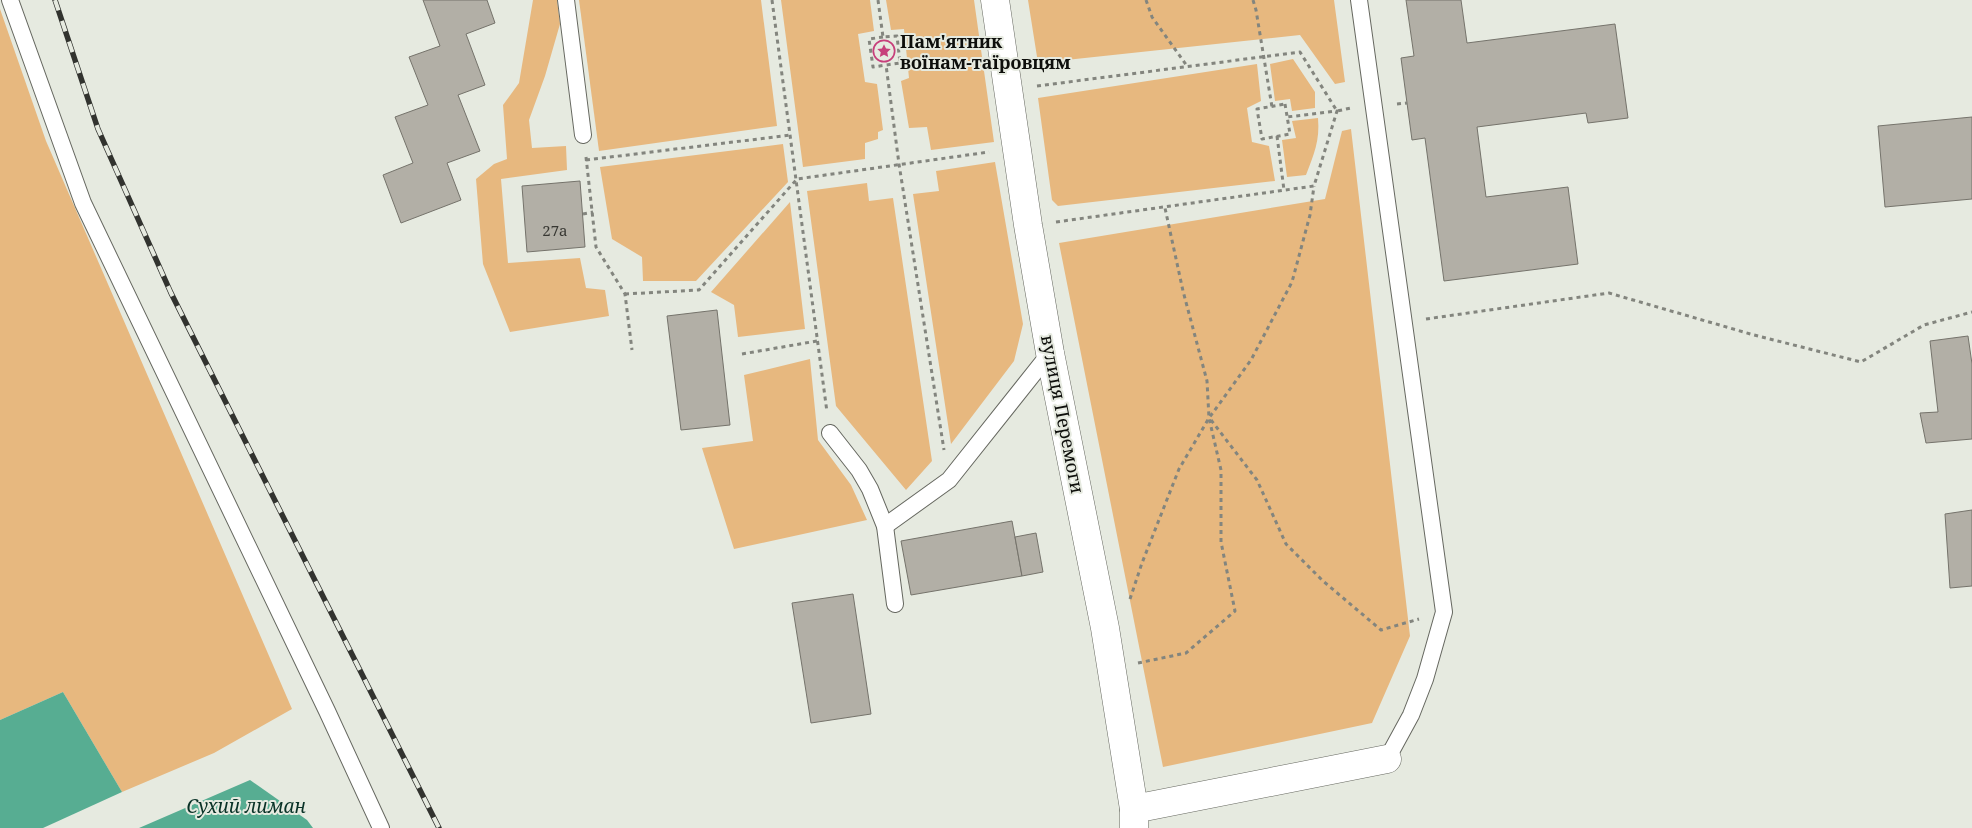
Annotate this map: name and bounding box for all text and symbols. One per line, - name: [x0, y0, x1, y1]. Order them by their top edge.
- place label: Пам'ятник воїнам-таїровцям: [900, 29, 1071, 74]
- place icon: Пам'ятник воїнам-таїровцям: [872, 39, 896, 63]
- house number: 27а: [542, 220, 568, 240]
- street label: вулиця Перемоги: [1036, 333, 1090, 495]
- water label: Сухий лиман: [186, 793, 306, 819]

